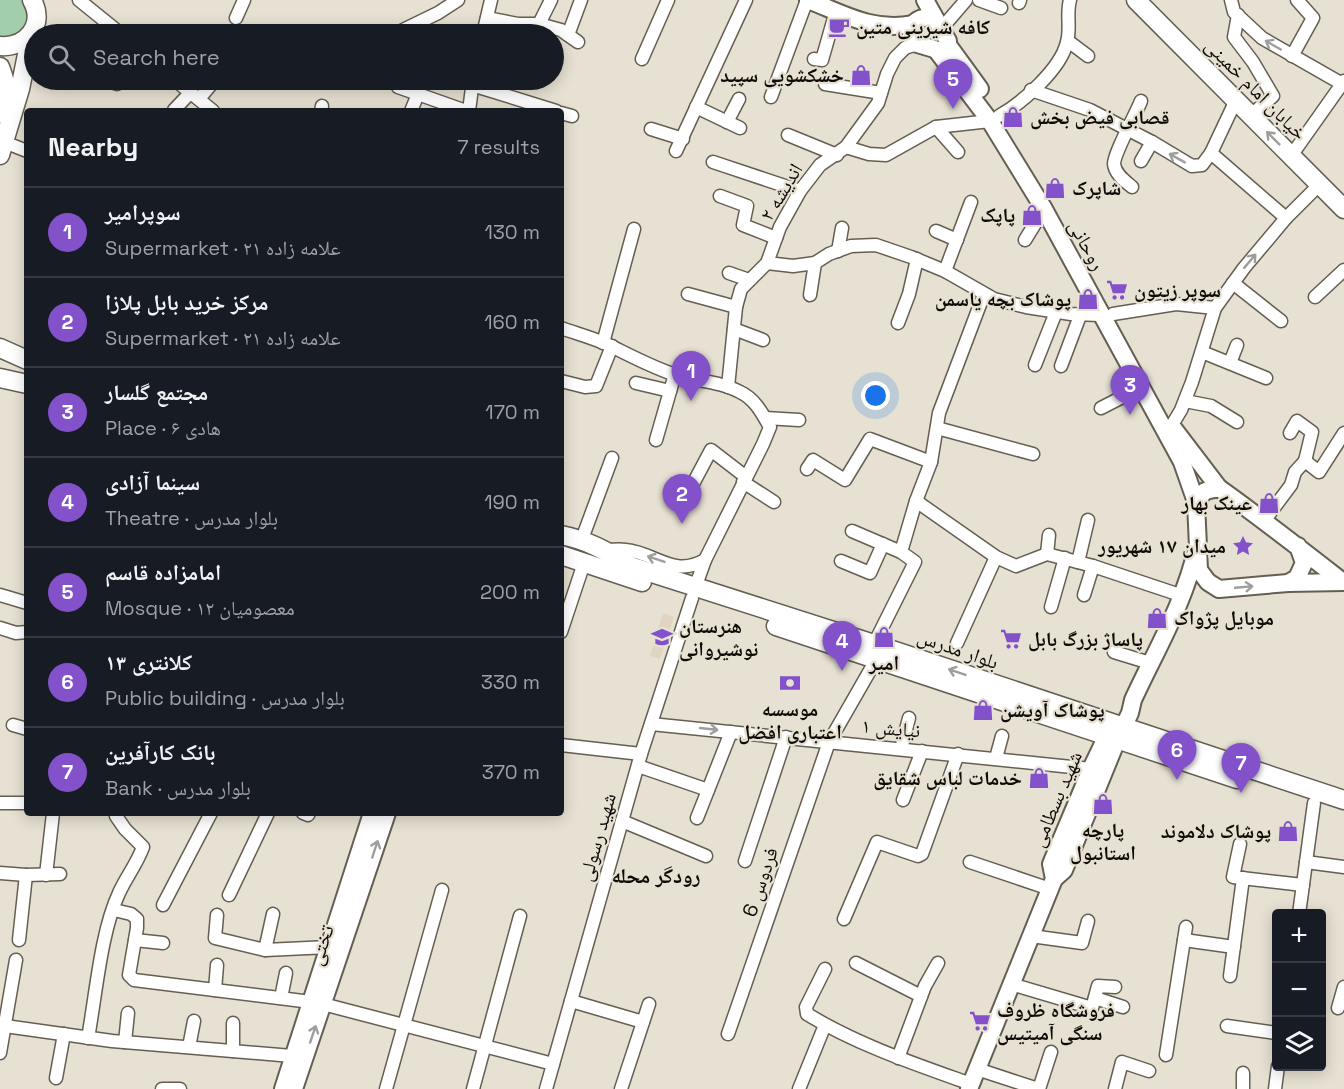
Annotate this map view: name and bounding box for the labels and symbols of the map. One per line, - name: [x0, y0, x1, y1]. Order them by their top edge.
- place label: کافه شیرینی متین: [856, 14, 990, 40]
- cafe icon: کافه شیرینی متین: [827, 15, 851, 39]
- street label: خیابان امام خمینی: [1199, 32, 1313, 146]
- one-way arrow: [1264, 38, 1281, 50]
- pin: 5: [934, 60, 972, 109]
- place label: خشکشویی سپید: [720, 62, 844, 88]
- shop icon: خشکشویی سپید: [849, 63, 873, 87]
- place label: قصابی فیض بخش: [1030, 104, 1170, 130]
- shop icon: قصابی فیض بخش: [1001, 105, 1025, 129]
- one-way arrow: [1266, 130, 1281, 145]
- one-way arrow: [1169, 152, 1186, 164]
- street label: اندیشه ۲: [754, 158, 808, 226]
- place label: شاپرک: [1072, 175, 1121, 201]
- shop icon: شاپرک: [1043, 176, 1067, 200]
- place label: پاپک: [980, 202, 1015, 228]
- shop icon: پاپک: [1020, 203, 1044, 227]
- street label: روحانی: [1063, 215, 1111, 275]
- one-way arrow: [1243, 254, 1257, 269]
- place label: سوپر زیتون: [1134, 277, 1221, 303]
- supermarket icon: سوپر زیتون: [1105, 278, 1129, 302]
- place label: پوشاک بچه یاسمن: [935, 286, 1071, 312]
- shop icon: پوشاک بچه یاسمن: [1076, 287, 1100, 311]
- pin: 1: [672, 352, 710, 401]
- pin: 3: [1110, 366, 1150, 415]
- your location: [861, 381, 890, 410]
- pin: 2: [662, 474, 702, 524]
- place label: عینک بهار: [1180, 490, 1252, 516]
- shop icon: عینک بهار: [1257, 491, 1281, 515]
- place label: میدان ۱۷ شهریور: [1097, 533, 1226, 559]
- place icon: میدان ۱۷ شهریور: [1231, 534, 1255, 558]
- one-way arrow: [647, 553, 666, 564]
- one-way arrow: [1233, 581, 1253, 592]
- place label: موبایل پژواک: [1174, 605, 1274, 631]
- shop icon: موبایل پژواک: [1145, 606, 1169, 630]
- place label: هنرستان نوشیروانی: [679, 613, 758, 662]
- pin: 4: [822, 622, 862, 671]
- street label: بلوار مدرس: [914, 623, 1002, 675]
- school or university icon: هنرستان نوشیروانی: [650, 625, 674, 649]
- shop icon: امیر: [872, 625, 896, 649]
- place label: پاساژ بزرگ بابل: [1028, 626, 1143, 652]
- supermarket icon: پاساژ بزرگ بابل: [999, 627, 1023, 651]
- place label: امیر: [868, 650, 899, 676]
- one-way arrow: [948, 666, 967, 677]
- bank icon: موسسه اعتباری افضل: [778, 671, 802, 695]
- place label: موسسه اعتباری افضل: [738, 696, 842, 745]
- place label: پوشاک آویشن: [1000, 697, 1105, 723]
- shop icon: پوشاک آویشن: [971, 698, 995, 722]
- street label: نیایش ۱: [860, 712, 922, 744]
- one-way arrow: [699, 724, 718, 735]
- pin: 6: [1158, 730, 1196, 780]
- pin: 7: [1222, 744, 1260, 793]
- street label: شهید بسطامی: [1024, 747, 1088, 851]
- place label: خدمات لباس شقایق: [873, 765, 1022, 791]
- shop icon: خدمات لباس شقایق: [1027, 766, 1051, 790]
- street label: شهید رسولی: [572, 790, 622, 884]
- shop icon: پارچه استانبول: [1091, 792, 1115, 816]
- place label: پارچه استانبول: [1070, 817, 1136, 866]
- place label: پوشاک دلاموند: [1161, 818, 1271, 844]
- shop icon: پوشاک دلاموند: [1276, 819, 1300, 843]
- one-way arrow: [370, 840, 381, 859]
- street label: فردوس 6: [736, 844, 784, 920]
- district label: رودگر محله: [611, 862, 701, 889]
- street label: تختی: [302, 921, 340, 969]
- place label: فروشگاه ظروف سنگی آمیتیس: [997, 997, 1115, 1046]
- supermarket icon: فروشگاه ظروف سنگی آمیتیس: [968, 1009, 992, 1033]
- one-way arrow: [309, 1025, 320, 1044]

